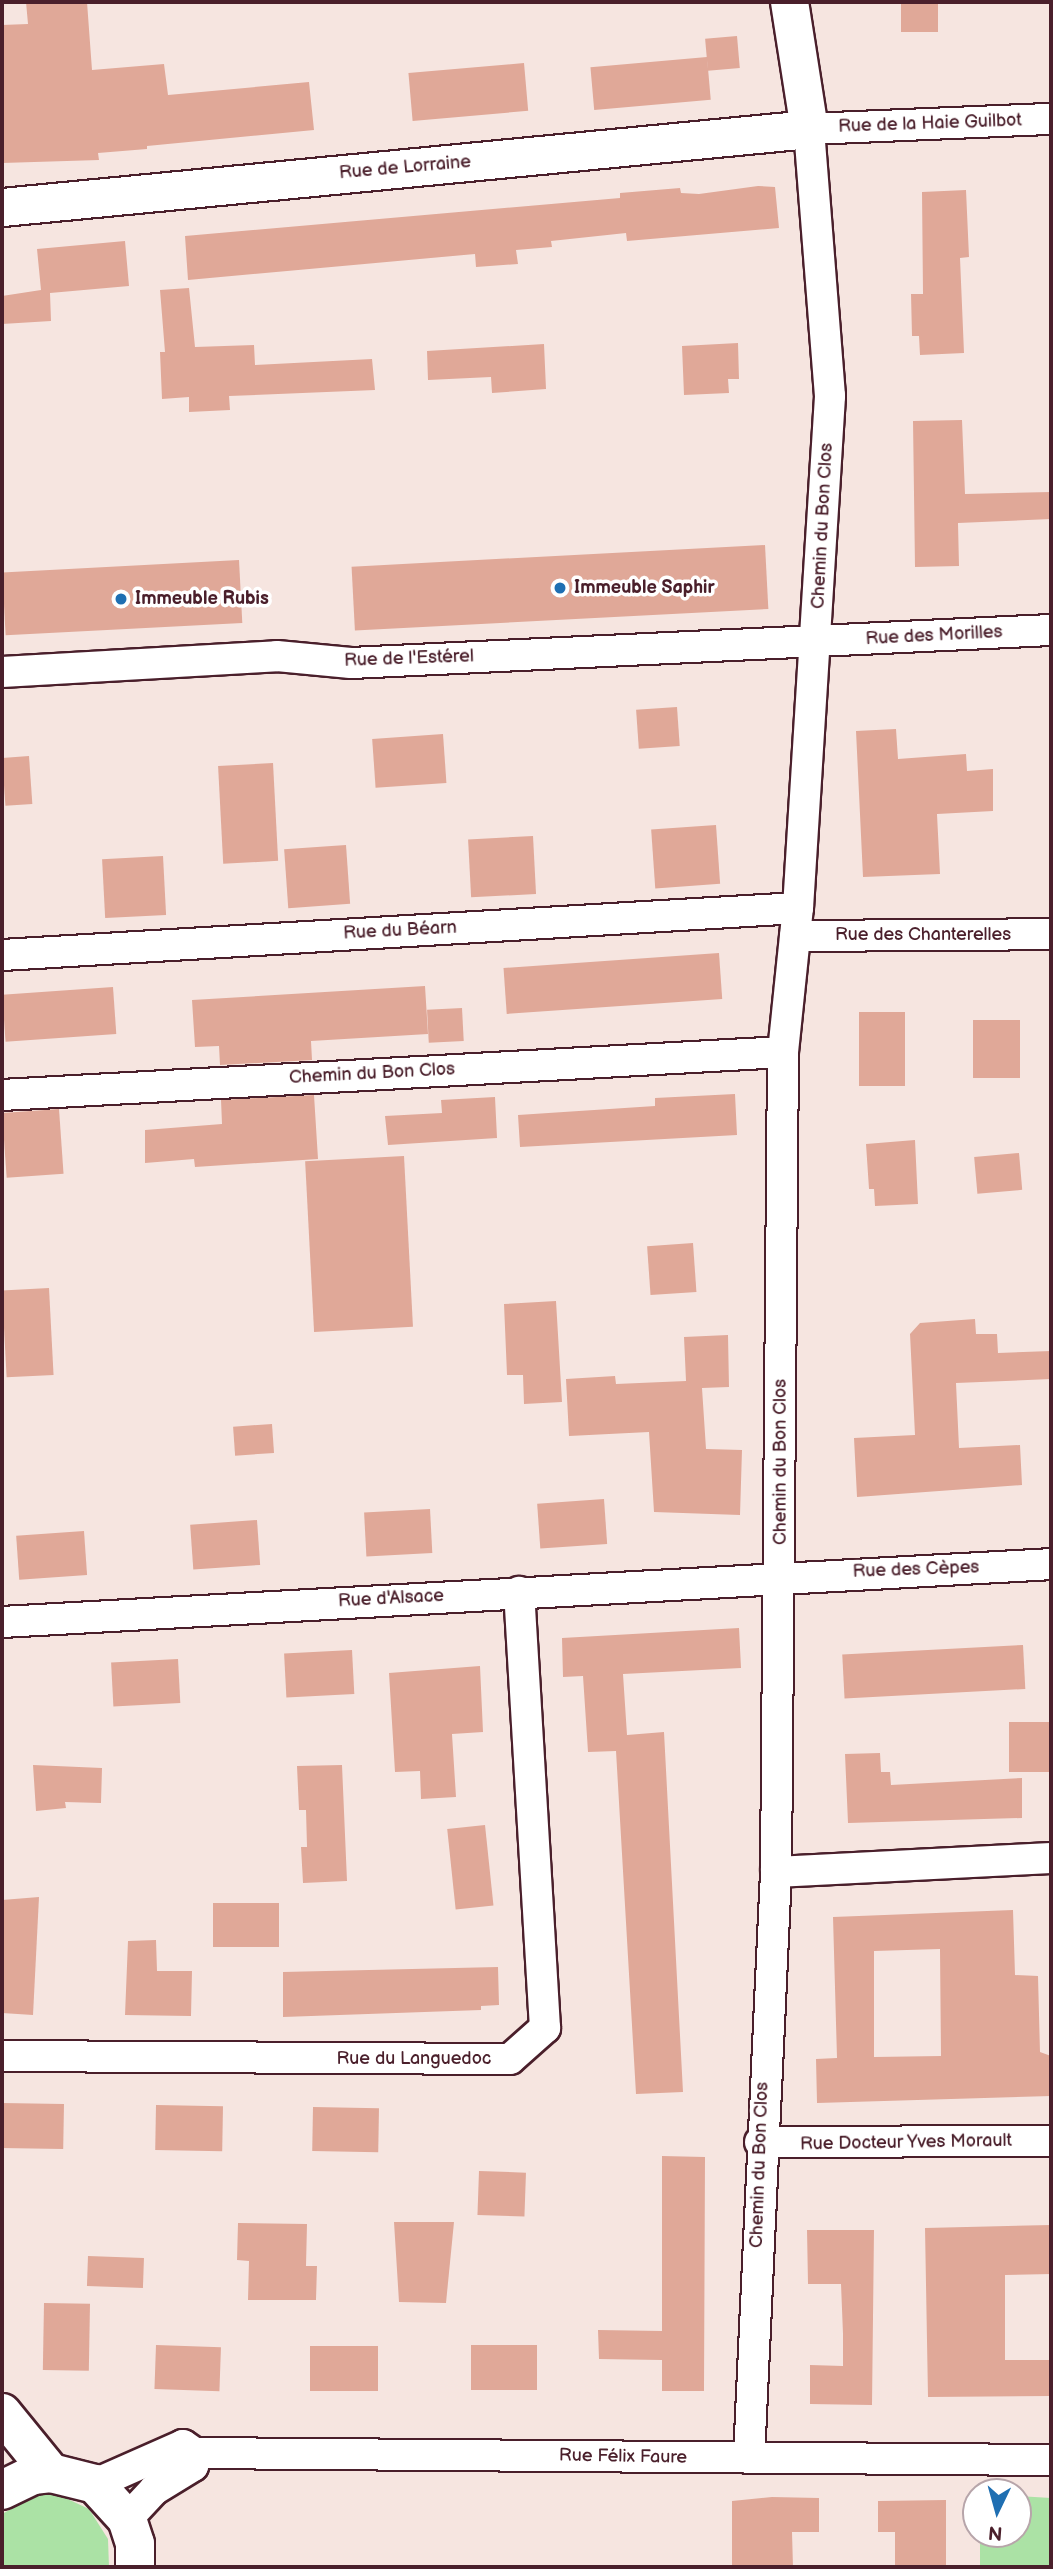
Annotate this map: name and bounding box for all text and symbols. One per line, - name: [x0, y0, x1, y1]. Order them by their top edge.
- street label: Rue de la Haie Guilbot: [838, 110, 1022, 138]
- street label: Rue de Lorraine: [338, 151, 472, 185]
- street label: Chemin du Bon Clos: [808, 442, 838, 610]
- place label: Immeuble Saphir: [574, 577, 715, 599]
- marker: Immeuble Saphir: [552, 580, 568, 596]
- place label: Immeuble Rubis: [135, 588, 269, 610]
- marker: Immeuble Rubis: [113, 591, 129, 607]
- street label: Rue des Morilles: [865, 622, 1003, 650]
- street label: Rue de l'Estérel: [344, 646, 474, 672]
- street label: Rue du Béarn: [343, 917, 457, 945]
- street label: Rue des Chanterelles: [835, 924, 1011, 946]
- street label: Chemin du Bon Clos: [288, 1059, 456, 1089]
- street label: Chemin du Bon Clos: [770, 1379, 792, 1545]
- street label: Rue des Cèpes: [852, 1557, 980, 1583]
- street label: Rue d'Alsace: [338, 1585, 444, 1613]
- street label: Rue du Languedoc: [337, 2048, 491, 2070]
- street label: Chemin du Bon Clos: [746, 2082, 774, 2248]
- street label: Rue Docteur Yves Morault: [799, 2130, 1013, 2156]
- street label: Rue Félix Faure: [559, 2445, 687, 2469]
- north arrow: [962, 2478, 1032, 2548]
- text: N: [987, 2520, 1003, 2545]

